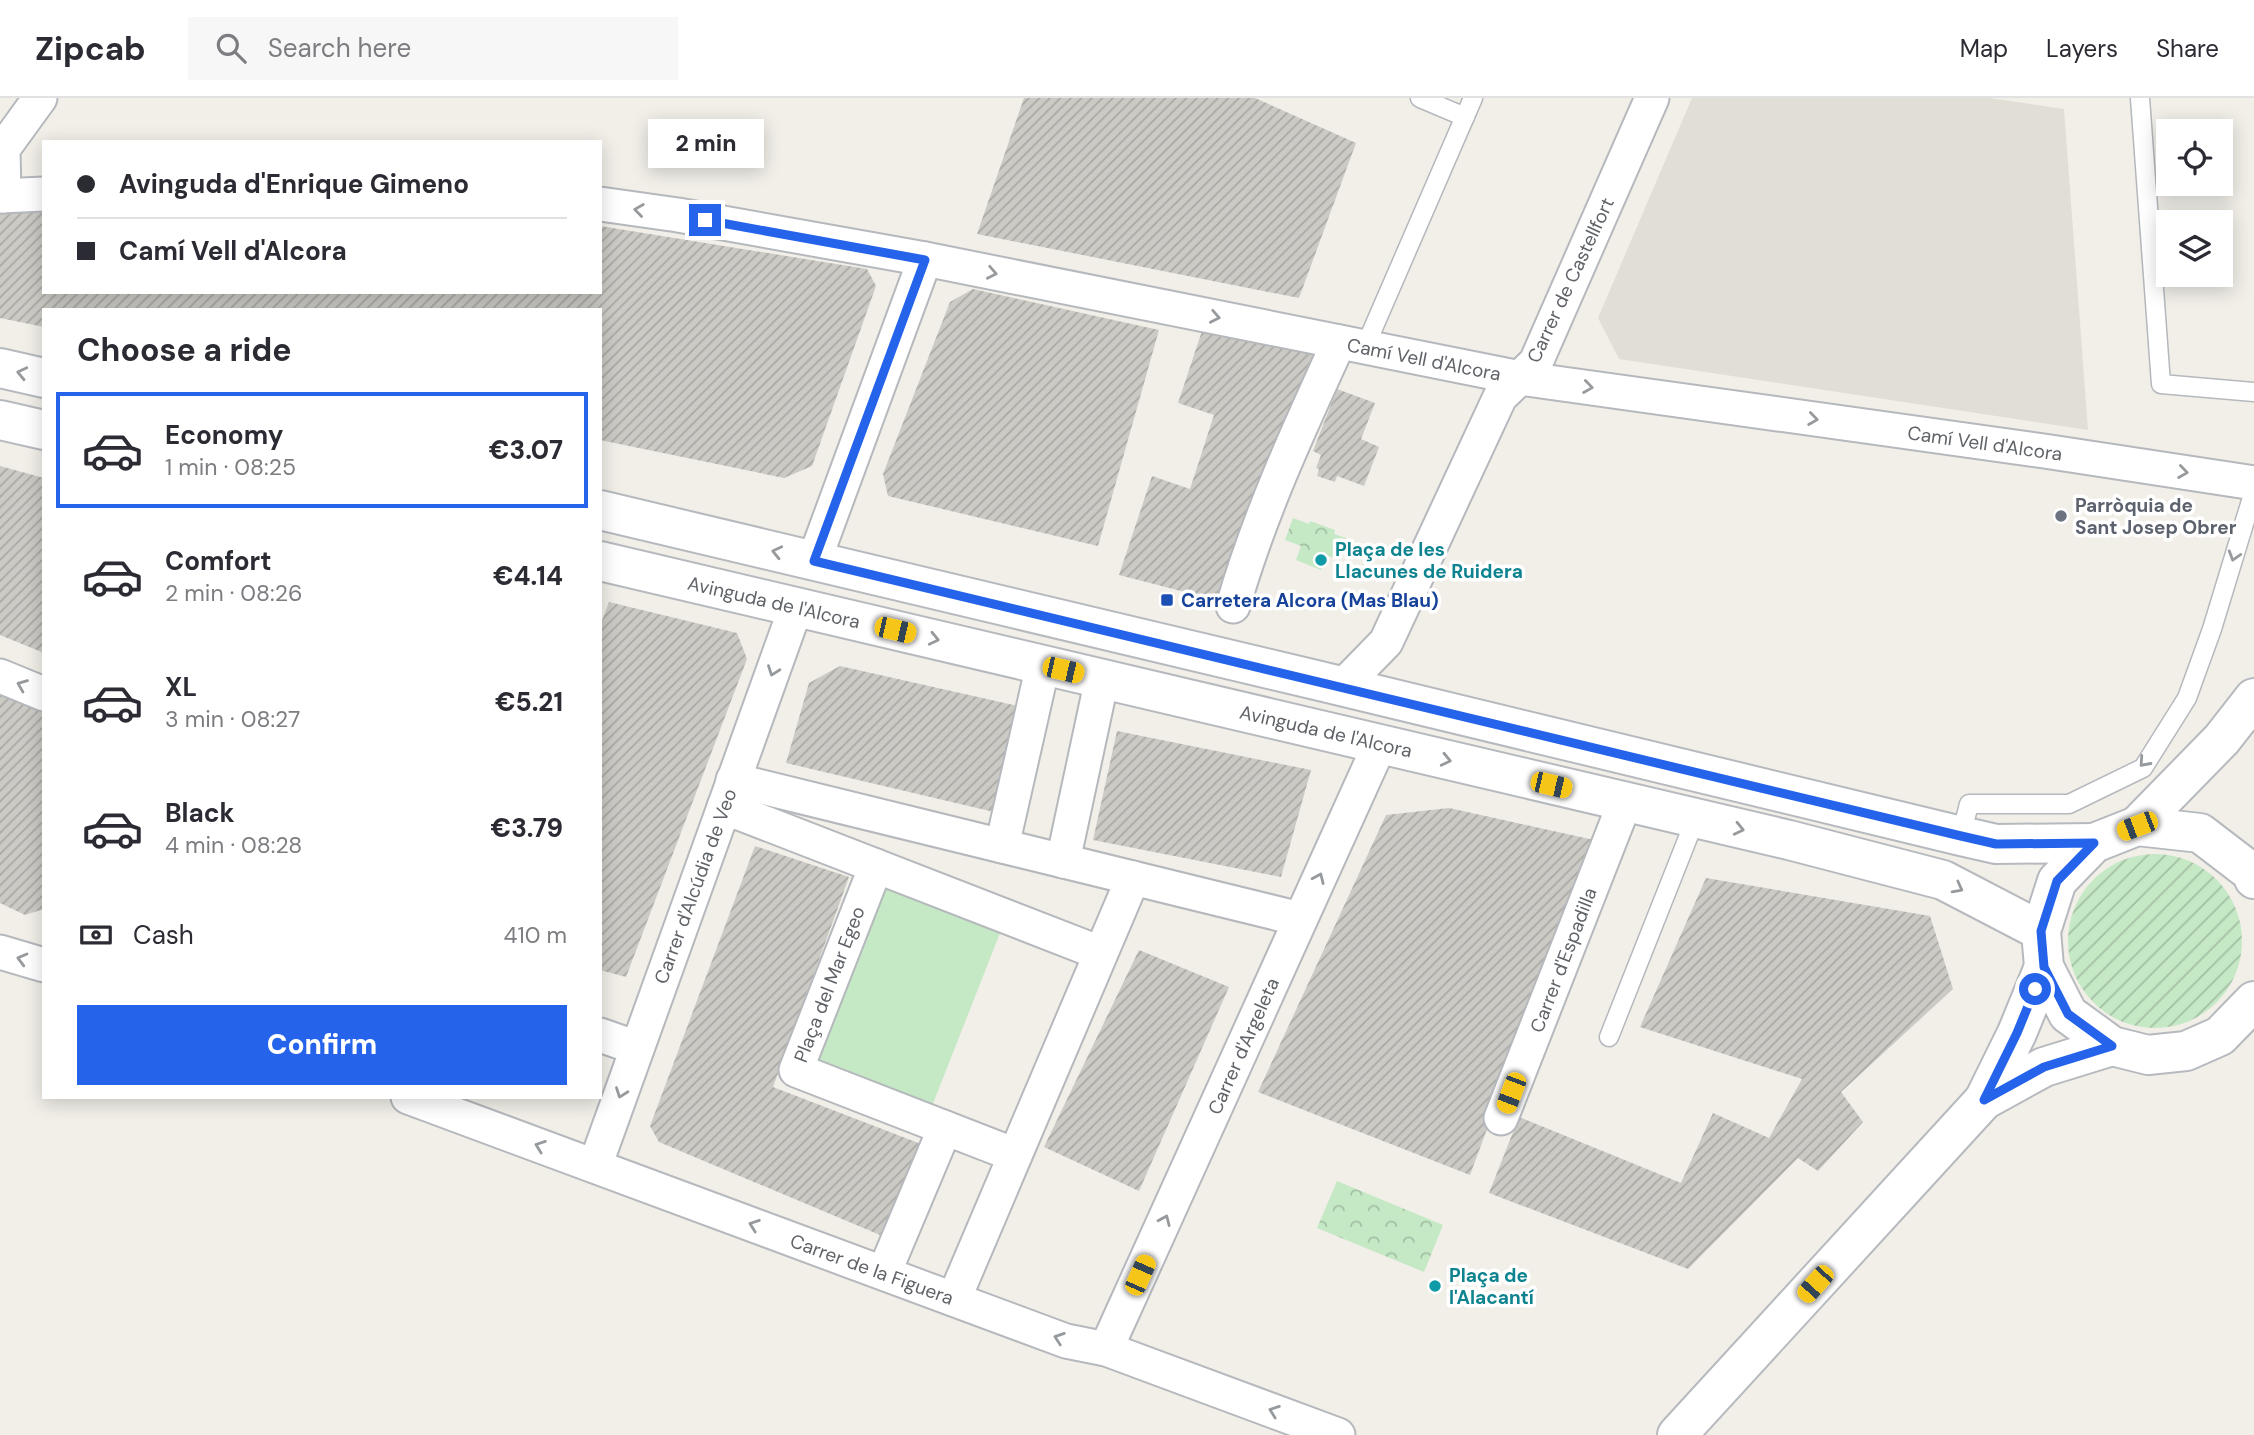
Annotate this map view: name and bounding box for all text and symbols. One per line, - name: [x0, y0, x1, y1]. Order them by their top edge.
- search box: [188, 17, 678, 80]
- text: Zipcab: [35, 27, 146, 70]
- icon: search: [212, 29, 250, 67]
- text: Search here: [268, 31, 411, 65]
- text: Map: [1960, 33, 2008, 64]
- text: Layers: [2046, 33, 2118, 64]
- text: Share: [2156, 33, 2219, 64]
- callout: 2 min: [647, 118, 763, 167]
- map controls: [2156, 119, 2233, 287]
- button: locate: [2156, 119, 2233, 196]
- text: 2 min: [675, 128, 737, 158]
- text: Avinguda d'Enrique Gimeno: [119, 167, 469, 201]
- street label: Carrer de Castellfort: [1521, 194, 1620, 367]
- one-way arrow: [633, 202, 645, 217]
- route end: [689, 204, 721, 236]
- button: layers: [2156, 210, 2233, 287]
- text: Camí Vell d'Alcora: [119, 234, 347, 268]
- one-way arrow: [986, 264, 998, 279]
- one-way arrow: [1209, 309, 1221, 324]
- text: Choose a ride: [77, 329, 292, 371]
- street label: Camí Vell d'Alcora: [1345, 332, 1503, 387]
- one-way arrow: [16, 367, 28, 381]
- one-way arrow: [1582, 380, 1593, 395]
- one-way arrow: [1807, 411, 1819, 426]
- text: Economy: [165, 418, 283, 452]
- icon: car: [81, 419, 144, 482]
- street label: Camí Vell d'Alcora: [1906, 420, 2064, 467]
- text: €3.07: [489, 433, 563, 467]
- text: 1 min · 08:25: [165, 452, 296, 482]
- one-way arrow: [2177, 464, 2189, 479]
- place label: Parròquia de Sant Josep Obrer: [2075, 493, 2237, 540]
- marker: Parròquia de Sant Josep Obrer: [2053, 508, 2069, 524]
- place label: Plaça de les Llacunes de Ruidera: [1335, 537, 1523, 584]
- text: Comfort: [165, 544, 271, 578]
- icon: car: [81, 545, 144, 608]
- one-way arrow: [771, 546, 783, 560]
- one-way arrow: [2228, 550, 2243, 562]
- marker: Plaça de les Llacunes de Ruidera: [1313, 552, 1329, 568]
- text: €4.14: [493, 559, 563, 593]
- street label: Avinguda de l'Alcora: [685, 570, 863, 634]
- text: 2 min · 08:26: [165, 578, 302, 608]
- place label: Carretera Alcora (Mas Blau): [1181, 588, 1439, 613]
- marker: Carretera Alcora (Mas Blau): [1159, 592, 1175, 608]
- car: [873, 615, 918, 645]
- one-way arrow: [928, 631, 940, 645]
- car: [1041, 655, 1086, 685]
- one-way arrow: [767, 665, 781, 677]
- text: XL: [165, 670, 197, 704]
- icon: car: [81, 671, 144, 734]
- one-way arrow: [17, 679, 29, 693]
- text: €5.21: [495, 685, 563, 719]
- street label: Avinguda de l'Alcora: [1237, 699, 1415, 763]
- text: 3 min · 08:27: [165, 704, 300, 734]
- one-way arrow: [1440, 751, 1452, 766]
- one-way arrow: [2140, 754, 2152, 767]
- car: [1529, 770, 1574, 800]
- street label: Carrer d'Alcúdia de Veo: [648, 785, 742, 987]
- text: Black: [165, 796, 235, 830]
- icon: car: [81, 797, 144, 860]
- car: [2114, 809, 2161, 843]
- text: €3.79: [491, 811, 563, 845]
- one-way arrow: [1733, 821, 1745, 836]
- text: 4 min · 08:28: [165, 830, 302, 860]
- one-way arrow: [1311, 873, 1325, 886]
- one-way arrow: [1951, 880, 1963, 893]
- street label: Carrer d'Espadilla: [1524, 884, 1603, 1036]
- street label: Plaça del Mar Egeo: [788, 903, 871, 1066]
- icon: cash: [77, 916, 115, 954]
- text: Cash: [133, 918, 194, 952]
- text: 410 m: [504, 920, 567, 950]
- one-way arrow: [16, 953, 28, 967]
- route start: [2019, 973, 2051, 1005]
- street label: Carrer d'Argeleta: [1202, 974, 1285, 1119]
- button: Confirm: [77, 1005, 567, 1085]
- car: [1494, 1070, 1529, 1116]
- one-way arrow: [615, 1086, 629, 1098]
- one-way arrow: [535, 1141, 547, 1155]
- one-way arrow: [1157, 1215, 1171, 1227]
- one-way arrow: [748, 1219, 760, 1233]
- street label: Carrer de la Figuera: [787, 1228, 957, 1311]
- car: [1122, 1252, 1159, 1298]
- car: [1794, 1261, 1837, 1307]
- place label: Plaça de l'Alacantí: [1449, 1263, 1534, 1310]
- marker: Plaça de l'Alacantí: [1427, 1278, 1443, 1294]
- one-way arrow: [1054, 1332, 1066, 1346]
- one-way arrow: [1269, 1405, 1281, 1419]

